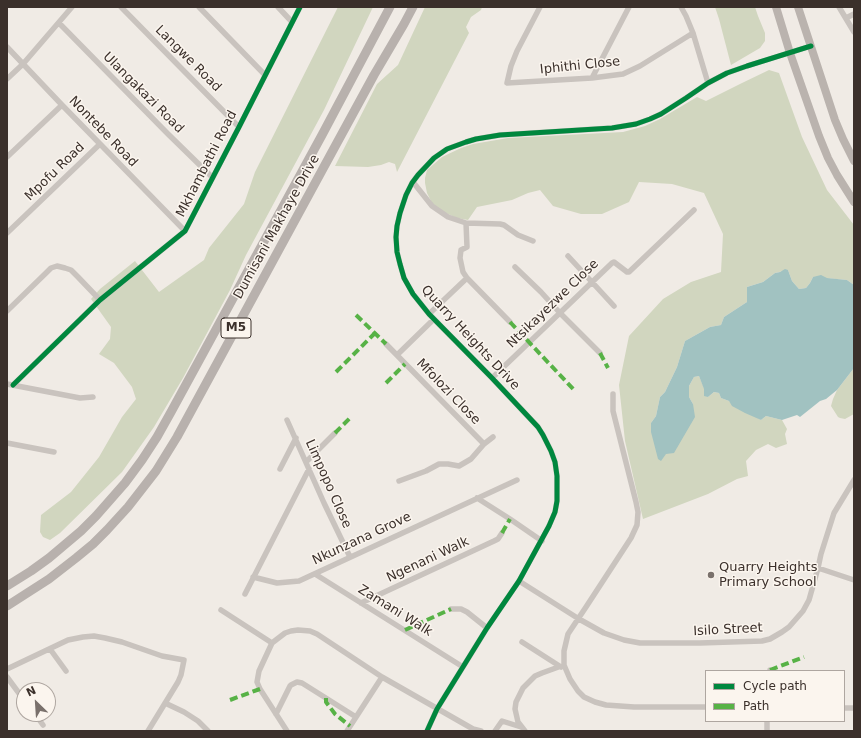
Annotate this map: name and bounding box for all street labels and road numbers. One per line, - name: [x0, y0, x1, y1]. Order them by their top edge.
- street label: Langwe Road: [152, 23, 224, 95]
- street label: Ulangakazi Road: [99, 49, 187, 137]
- street label: Iphithi Close: [539, 54, 621, 78]
- street label: Nontebe Road: [65, 93, 141, 171]
- street label: Mkhambathi Road: [173, 108, 241, 220]
- street label: Mpofu Road: [22, 140, 88, 204]
- street label: Dumisani Makhaye Drive: [231, 152, 323, 302]
- street label: Ntsikayezwe Close: [504, 256, 602, 352]
- street label: Quarry Heights Drive: [417, 282, 523, 394]
- road number: M5: [221, 318, 251, 338]
- street label: Mfolozi Close: [413, 356, 483, 428]
- street label: Limpopo Close: [301, 437, 355, 531]
- street label: Nkunzana Grove: [310, 509, 414, 569]
- street label: Ngenani Walk: [384, 534, 472, 586]
- street label: Zamani Walk: [355, 582, 435, 640]
- street label: Isilo Street: [693, 620, 763, 640]

